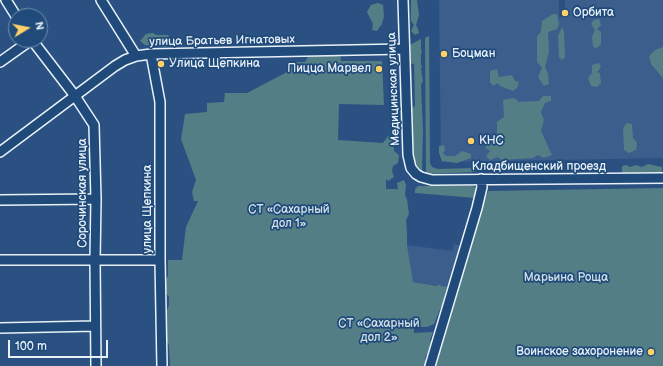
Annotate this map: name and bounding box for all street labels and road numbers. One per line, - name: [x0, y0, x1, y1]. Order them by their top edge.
- street label: Медицинская улица: [385, 32, 403, 146]
- street label: улица Братьев Игнатовых: [149, 33, 295, 49]
- street label: Сорочинская улица: [76, 138, 90, 248]
- street label: Кладбищенский проезд: [472, 160, 606, 174]
- street label: улица Щепкина: [141, 165, 155, 253]

